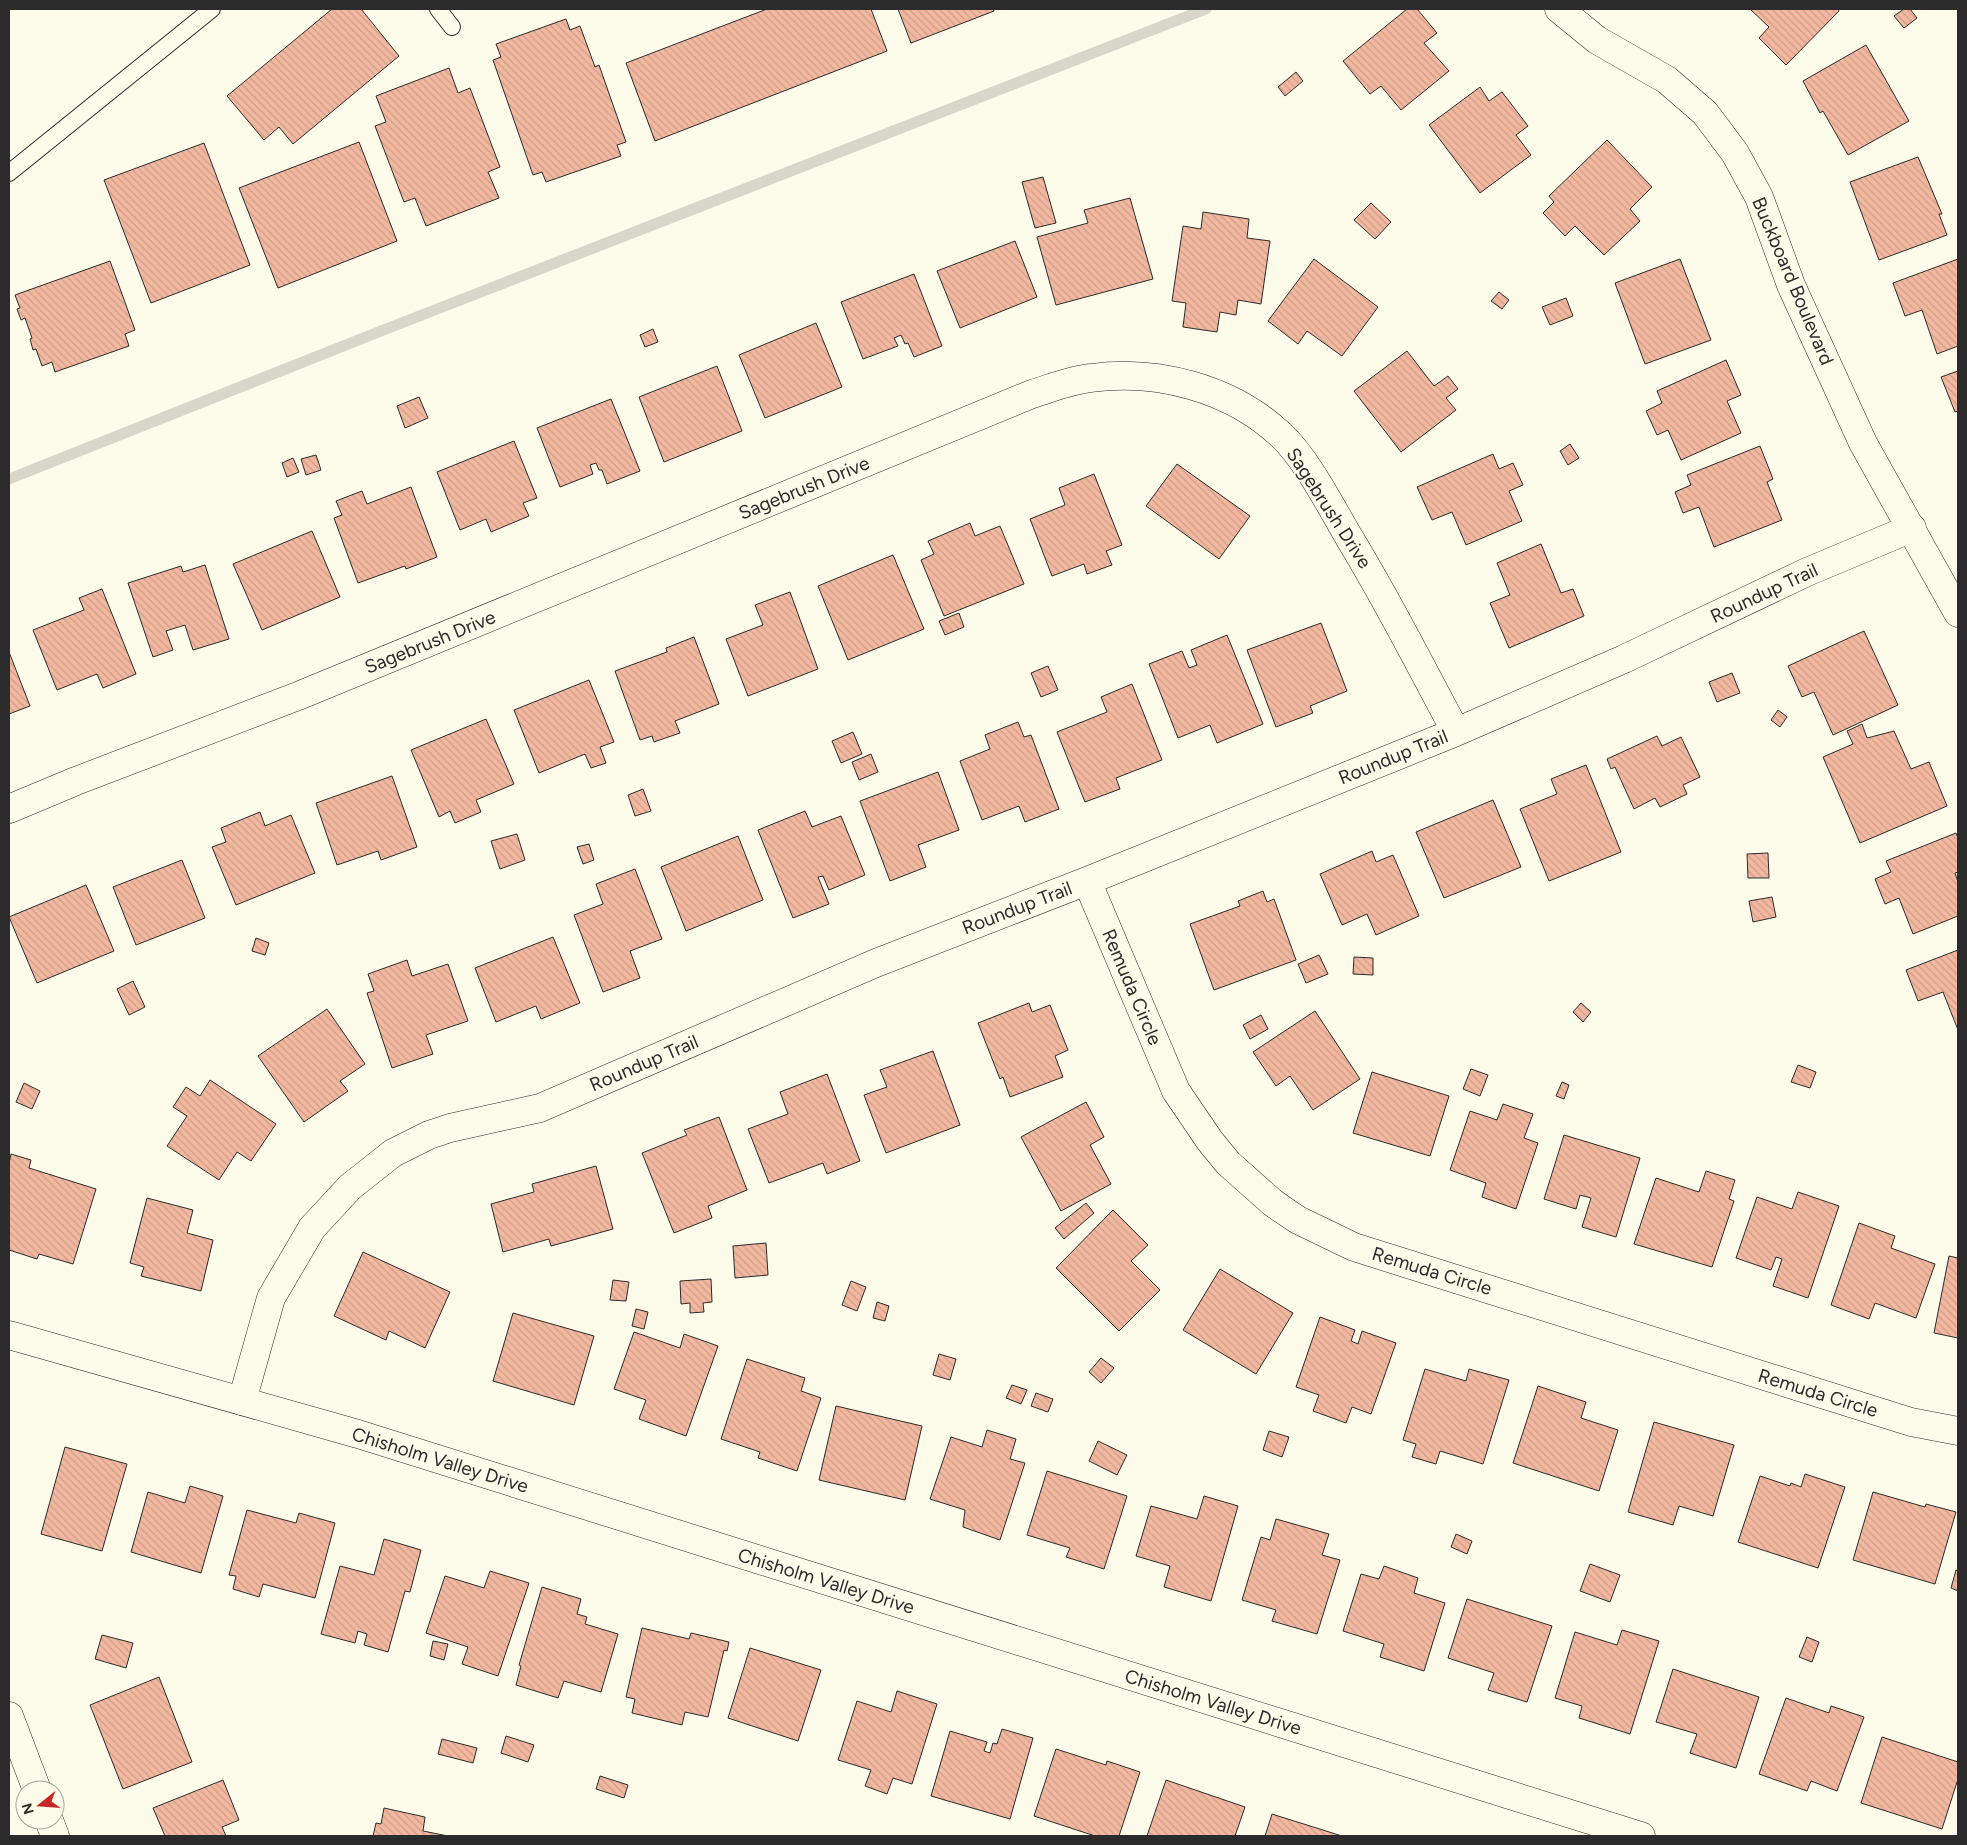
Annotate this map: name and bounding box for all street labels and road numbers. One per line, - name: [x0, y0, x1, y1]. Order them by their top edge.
- street label: Buckboard Boulevard: [1747, 194, 1839, 368]
- street label: Sagebrush Drive: [1281, 443, 1377, 573]
- street label: Sagebrush Drive: [735, 451, 873, 525]
- street label: Roundup Trail: [1707, 558, 1821, 628]
- street label: Sagebrush Drive: [361, 605, 499, 679]
- street label: Roundup Trail: [1335, 725, 1451, 789]
- street label: Roundup Trail: [959, 876, 1075, 940]
- street label: Remuda Circle: [1097, 925, 1167, 1049]
- street label: Roundup Trail: [586, 1030, 702, 1096]
- street label: Remuda Circle: [1369, 1242, 1495, 1300]
- street label: Remuda Circle: [1755, 1364, 1881, 1422]
- street label: Chisholm Valley Drive: [349, 1422, 531, 1498]
- street label: Chisholm Valley Drive: [735, 1543, 917, 1619]
- street label: Chisholm Valley Drive: [1122, 1664, 1304, 1740]

